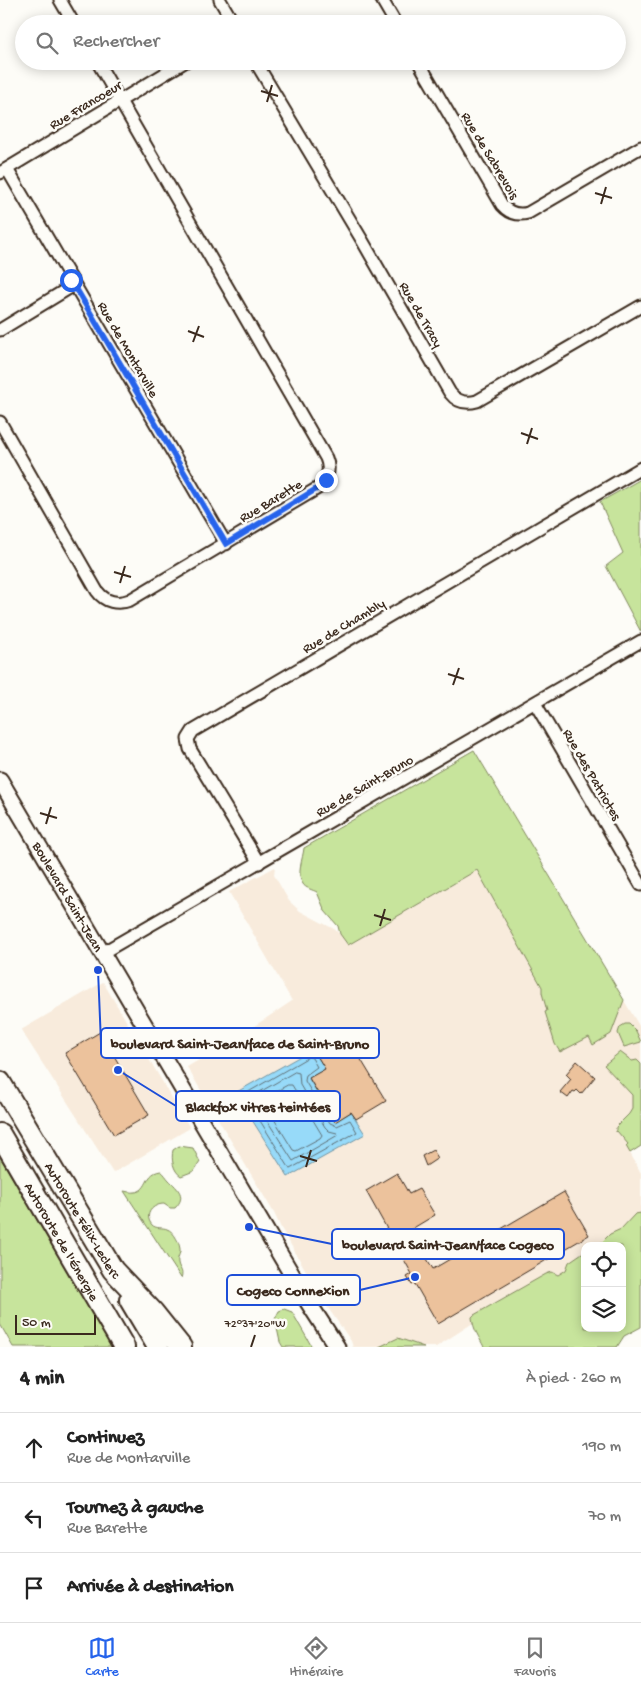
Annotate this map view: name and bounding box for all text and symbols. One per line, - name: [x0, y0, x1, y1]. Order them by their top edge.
- search box: [15, 15, 626, 70]
- icon: search: [33, 29, 61, 57]
- text: Rechercher: [73, 31, 159, 54]
- street label: Rue Francoeur: [47, 77, 127, 134]
- street label: Rue de Sabrevois: [456, 110, 522, 204]
- route start: [60, 269, 83, 292]
- street label: Rue de Tracy: [394, 279, 445, 351]
- street label: Rue de Montarville: [93, 299, 162, 402]
- route end: [315, 469, 338, 492]
- street label: Rue Barette: [237, 476, 306, 528]
- street label: Rue de Chambly: [300, 596, 389, 658]
- street label: Rue des Patriotes: [558, 726, 624, 825]
- street label: Rue de Saint-Bruno: [313, 752, 417, 822]
- street label: Boulevard Saint-Jean: [27, 839, 106, 956]
- callout: boulevard Saint-Jean/face de Saint-Bruno: [101, 1028, 379, 1058]
- text: boulevard Saint-Jean/face de Saint-Bruno: [110, 1036, 369, 1054]
- callout: Blackfox vitres teintées: [176, 1091, 340, 1121]
- text: Blackfox vitres teintées: [185, 1099, 332, 1117]
- street label: Autoroute Félix-Leclerc: [39, 1160, 124, 1284]
- street label: Autoroute de l'Énergie: [19, 1180, 102, 1305]
- callout: boulevard Saint-Jean/face Cogeco: [332, 1229, 564, 1259]
- text: boulevard Saint-Jean/face Cogeco: [341, 1237, 554, 1255]
- map controls: [581, 1242, 626, 1332]
- button: locate: [581, 1242, 626, 1287]
- callout: Cogeco Connexion: [227, 1275, 360, 1305]
- text: Cogeco Connexion: [236, 1283, 350, 1301]
- button: layers: [581, 1287, 626, 1332]
- scale bar: [15, 1312, 96, 1335]
- text: 50 m: [22, 1315, 51, 1332]
- text: 72°37'20"W: [224, 1318, 285, 1332]
- text: 4 min: [20, 1367, 64, 1392]
- text: À pied · 260 m: [526, 1370, 621, 1389]
- text: Continuez: [67, 1427, 144, 1450]
- icon: ahead: [20, 1434, 48, 1462]
- text: 190 m: [582, 1438, 621, 1457]
- text: Rue de Montarville: [67, 1450, 190, 1469]
- text: Tournez à gauche: [67, 1497, 203, 1520]
- icon: left: [20, 1504, 48, 1532]
- text: 70 m: [588, 1508, 621, 1527]
- text: Rue Barette: [67, 1520, 147, 1539]
- icon: arrive: [20, 1574, 48, 1602]
- text: Arrivée à destination: [67, 1576, 233, 1599]
- tab: Carte: [85, 1634, 119, 1681]
- tab: Itinéraire: [289, 1634, 343, 1681]
- tab: Favoris: [514, 1634, 556, 1681]

